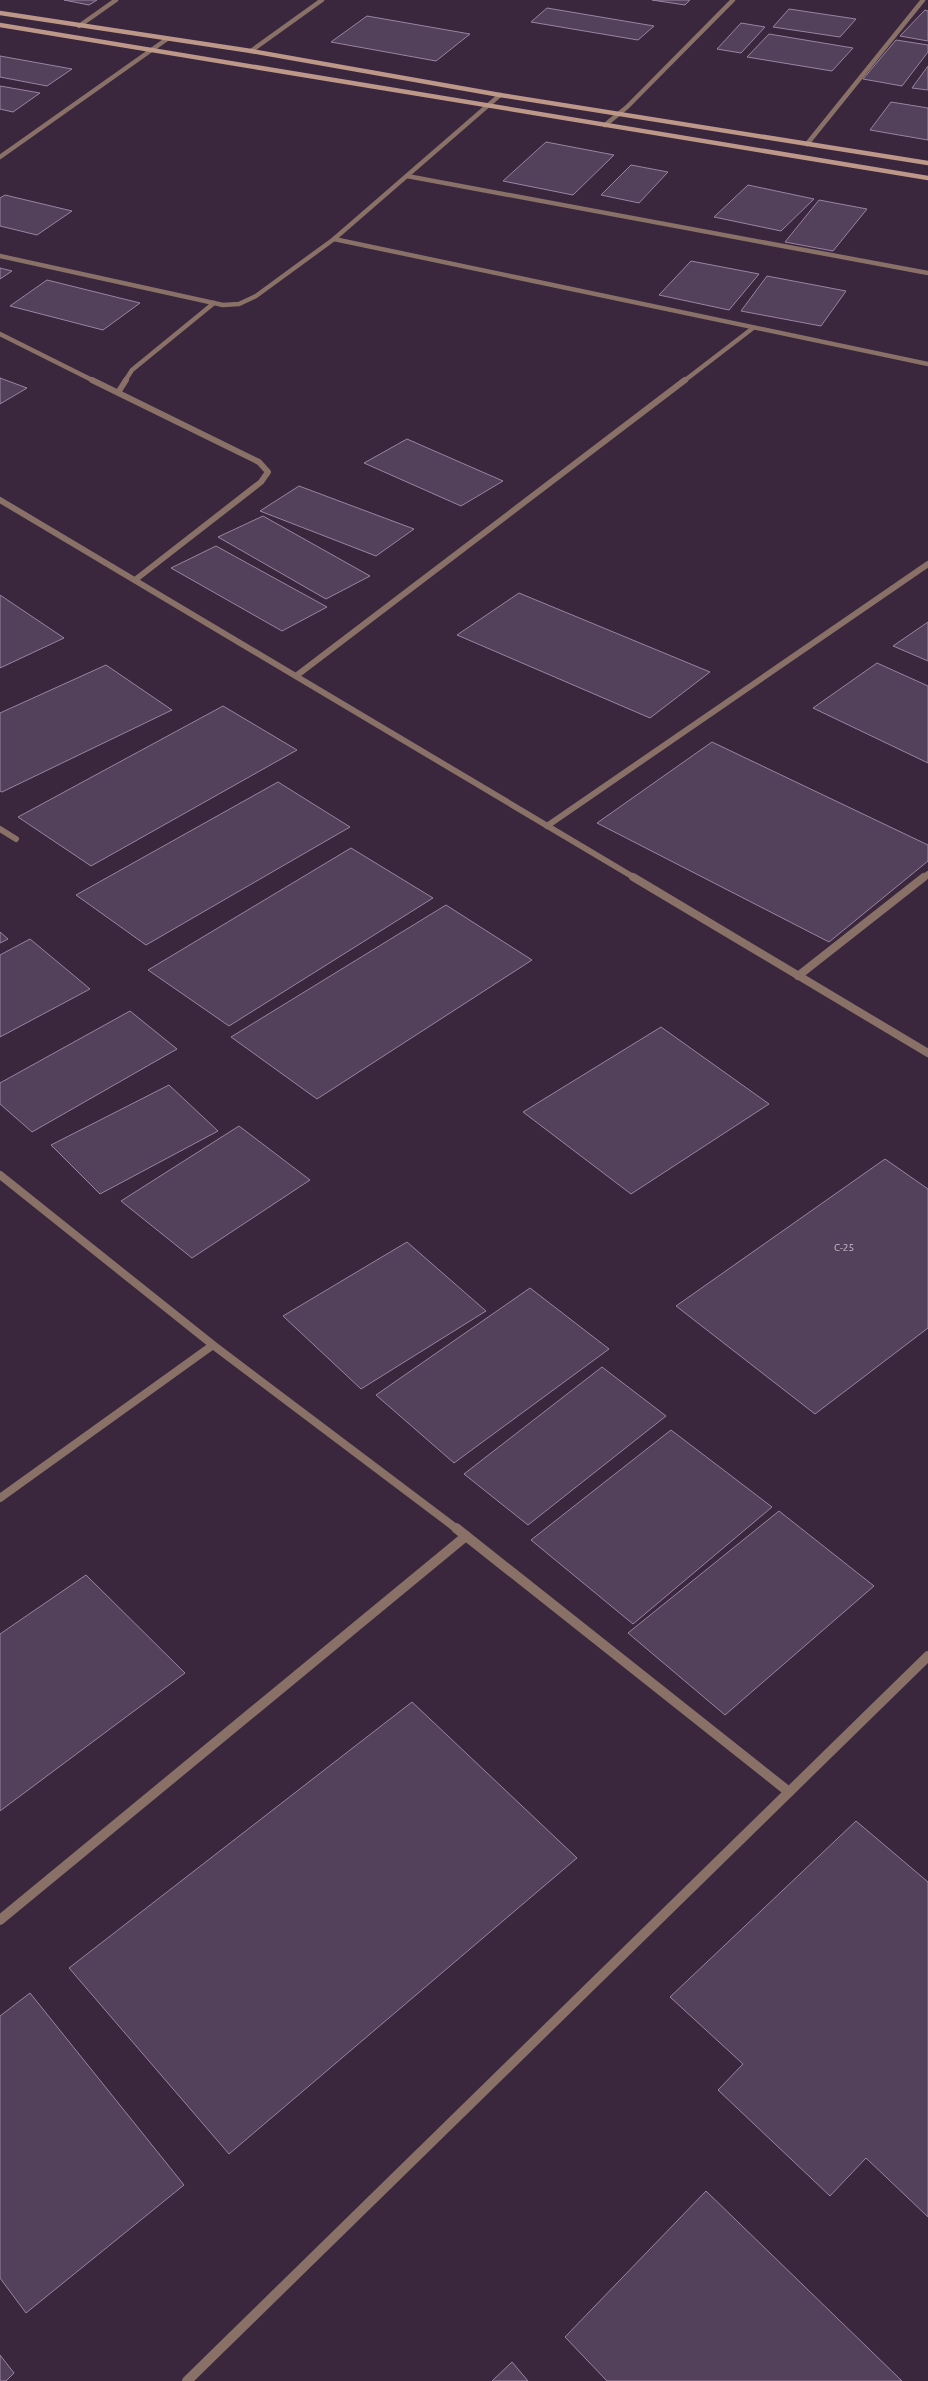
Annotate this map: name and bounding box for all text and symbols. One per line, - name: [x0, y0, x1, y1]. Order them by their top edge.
- house number: C-25: [834, 1242, 854, 1253]

